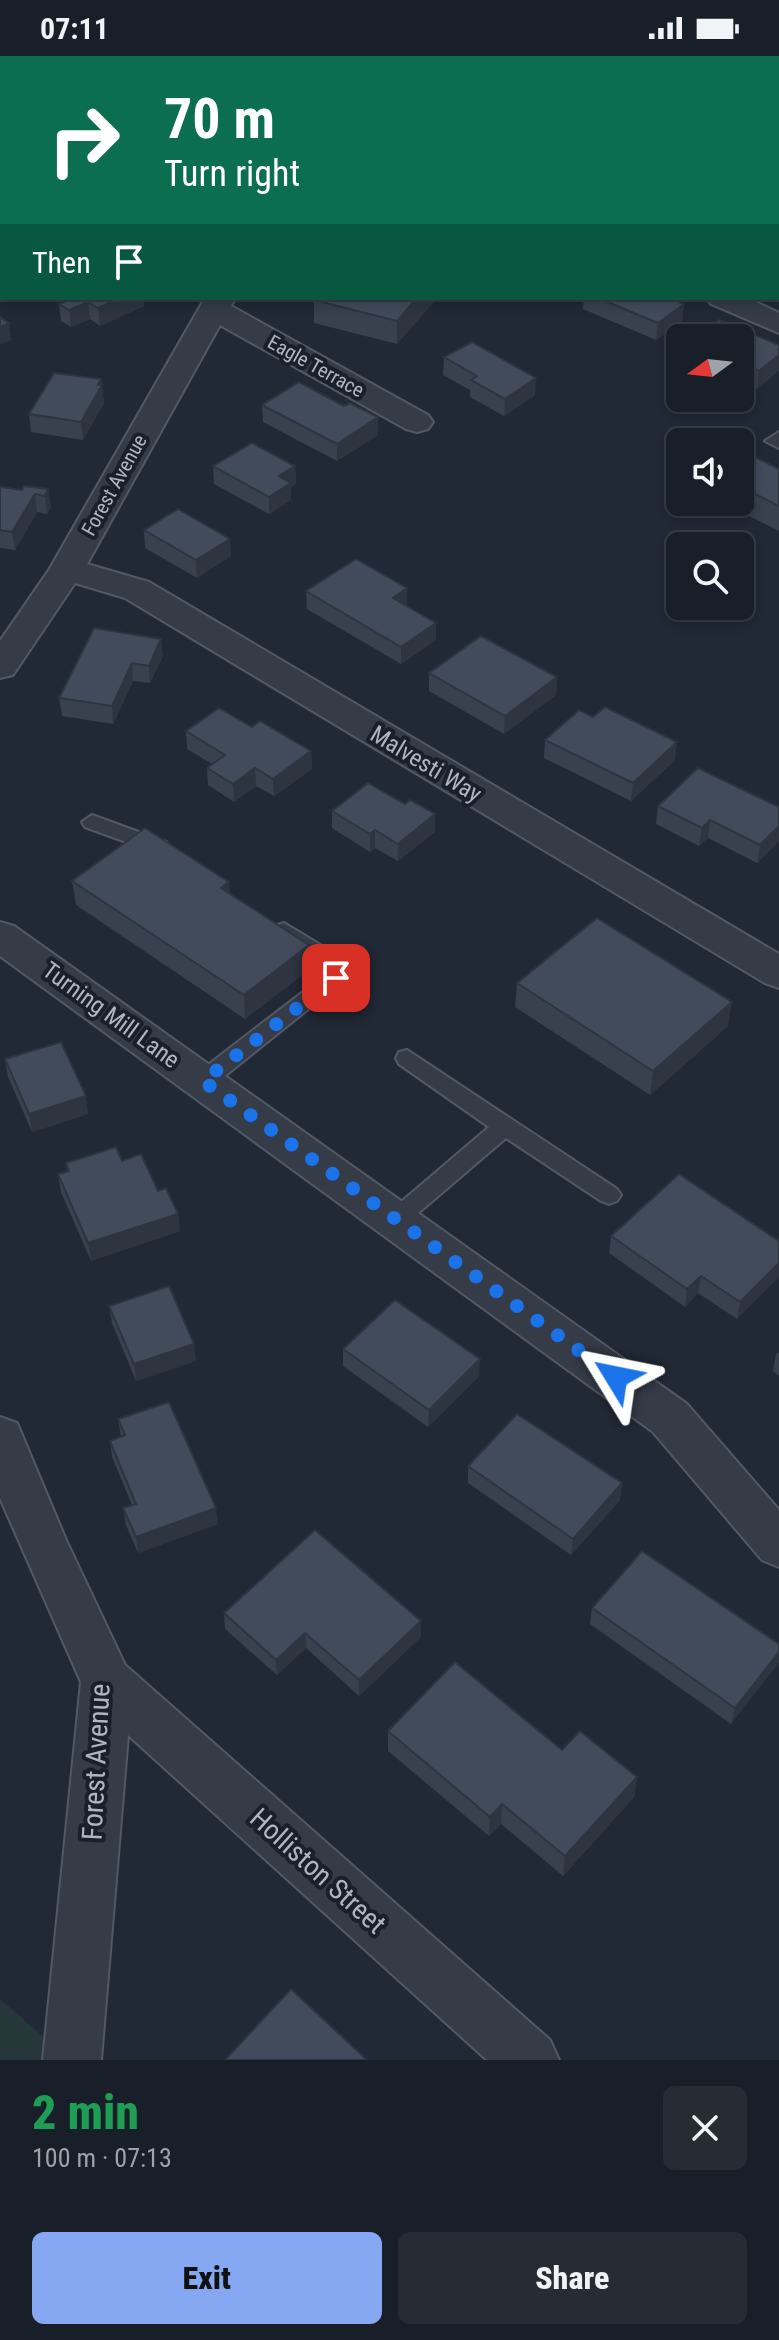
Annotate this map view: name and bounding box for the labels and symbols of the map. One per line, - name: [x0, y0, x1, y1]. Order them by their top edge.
- north arrow: [666, 324, 754, 412]
- street label: Eagle Terrace: [264, 330, 368, 402]
- street label: Forest Avenue: [76, 430, 152, 540]
- street label: Malvesti Way: [365, 720, 487, 808]
- pin: [302, 944, 370, 1012]
- street label: Turning Mill Lane: [37, 956, 185, 1074]
- position arrow: [574, 1335, 658, 1419]
- street label: Forest Avenue: [75, 1683, 117, 1841]
- street label: Holliston Street: [243, 1801, 393, 1941]

